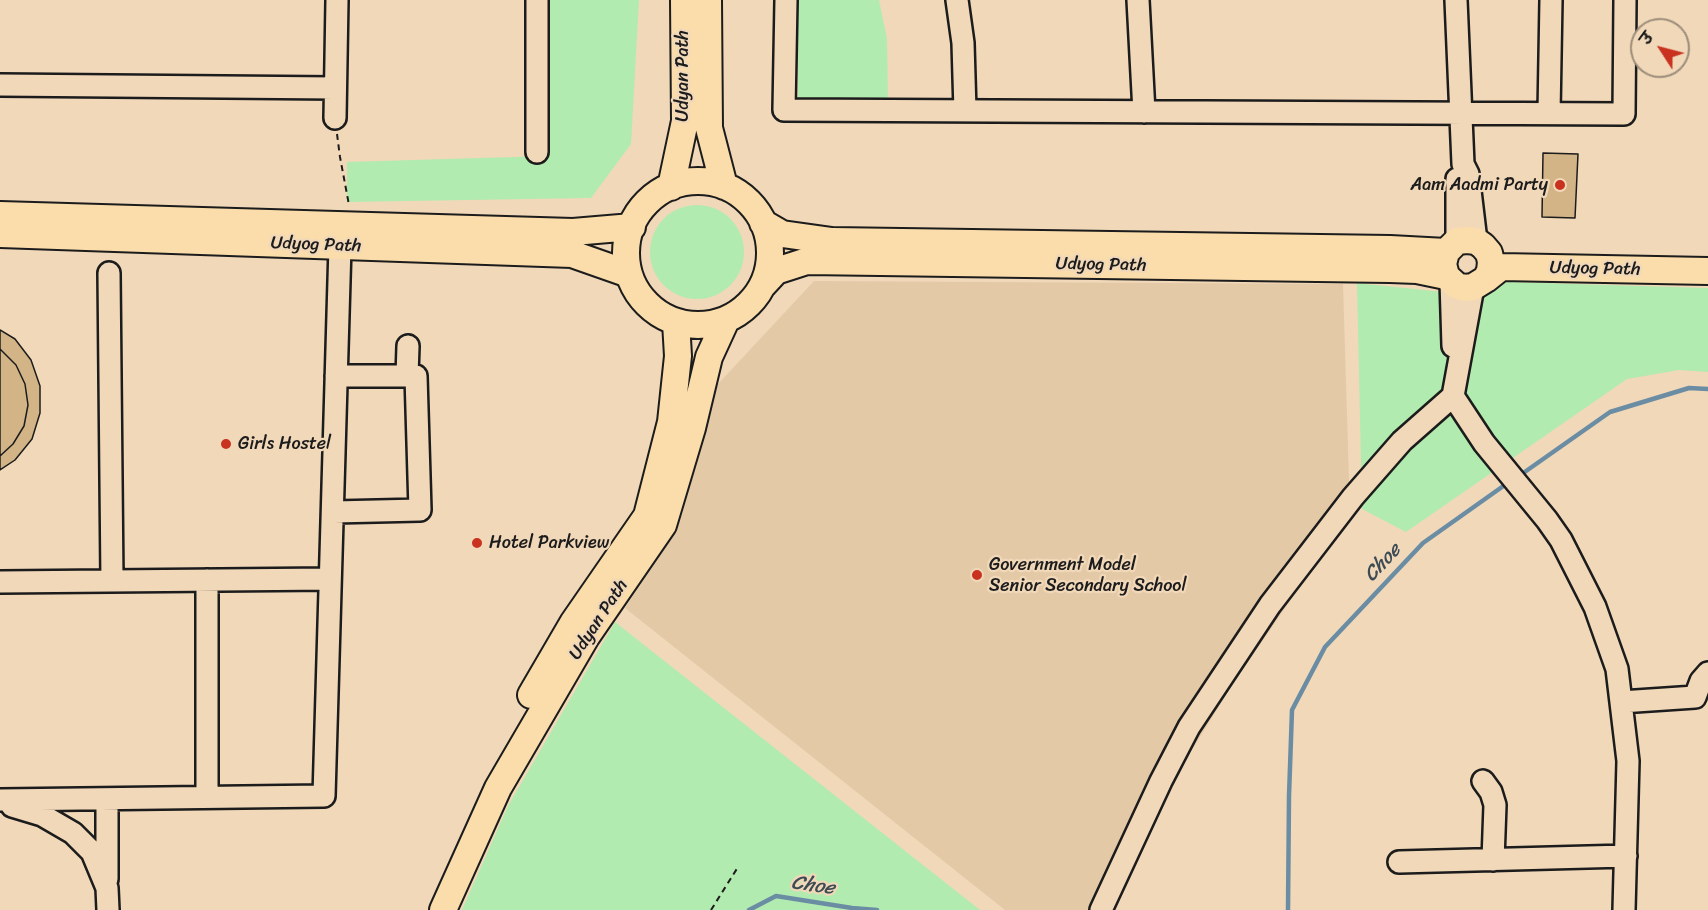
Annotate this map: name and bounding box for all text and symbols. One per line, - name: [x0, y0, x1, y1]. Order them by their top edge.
- north arrow: [1630, 18, 1690, 78]
- text: उ: [1632, 25, 1662, 51]
- street label: Udyan Path: [672, 30, 694, 122]
- place label: Aam Aadmi Party: [1410, 174, 1548, 196]
- marker: Aam Aadmi Party: [1553, 178, 1567, 192]
- street label: Udyog Path: [270, 233, 362, 257]
- street label: Udyog Path: [1055, 253, 1147, 277]
- street label: Udyog Path: [1549, 257, 1641, 281]
- place label: Girls Hostel: [238, 433, 331, 455]
- marker: Girls Hostel: [219, 437, 233, 451]
- place label: Hotel Parkview: [489, 532, 609, 554]
- marker: Hotel Parkview: [470, 536, 484, 550]
- water label: Choe: [1359, 539, 1407, 587]
- place label: Government Model Senior Secondary School: [989, 554, 1187, 596]
- marker: Government Model Senior Secondary School: [970, 568, 984, 582]
- street label: Udyan Path: [565, 576, 633, 664]
- water label: Choe: [790, 871, 836, 901]

